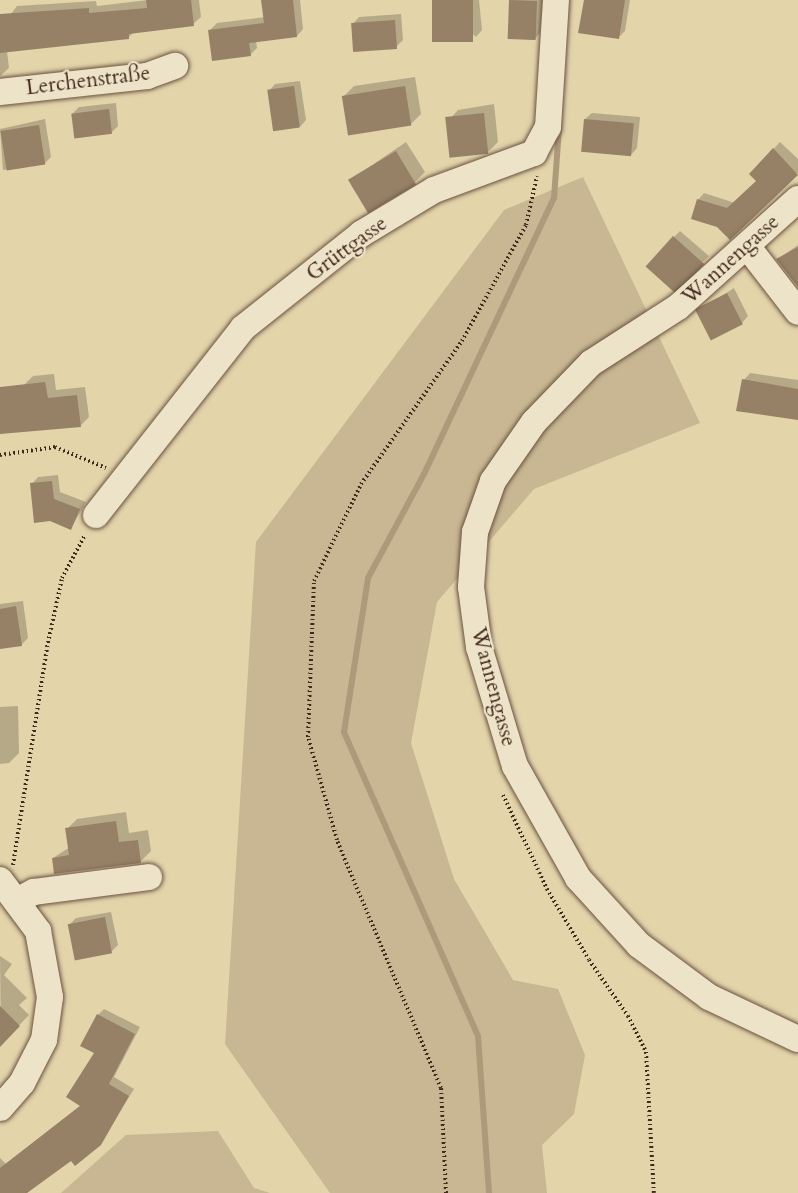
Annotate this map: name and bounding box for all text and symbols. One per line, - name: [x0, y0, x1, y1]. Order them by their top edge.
- street label: Lerchenstraße: [24, 61, 152, 101]
- street label: Wannengasse: [677, 210, 785, 310]
- street label: Grüttgasse: [302, 211, 392, 287]
- street label: Wannengasse: [465, 625, 521, 749]

